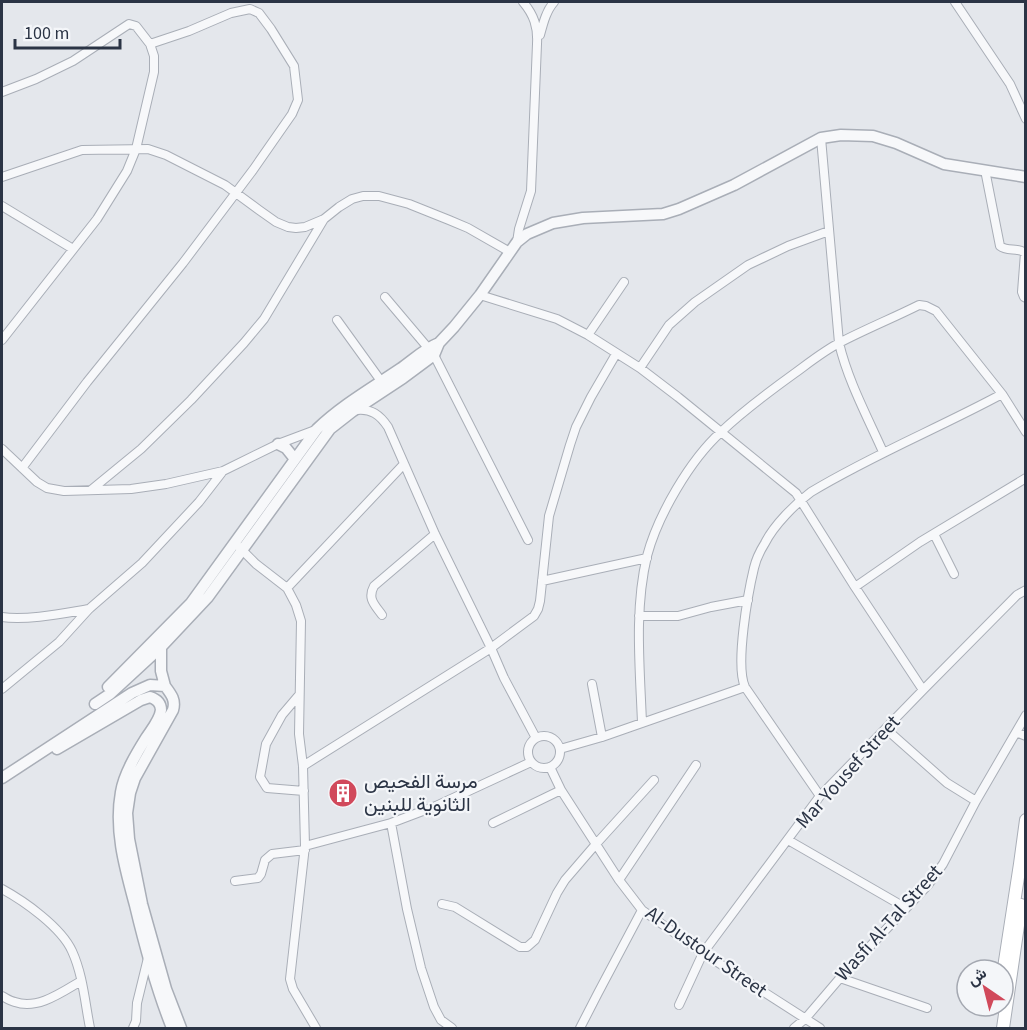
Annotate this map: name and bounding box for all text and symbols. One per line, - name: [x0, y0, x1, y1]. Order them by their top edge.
- scale bar: [15, 12, 120, 50]
- text: 100 m: [24, 21, 69, 46]
- street label: Mar Yousef Street: [789, 709, 907, 835]
- place label: مرسة الفحيص الثانوية للبنين: [364, 768, 478, 819]
- building icon: مرسة الفحيص الثانوية للبنين: [327, 777, 359, 809]
- street label: Wasfi Al-Tal Street: [829, 858, 949, 988]
- street label: Al-Dustour Street: [640, 900, 773, 1004]
- north arrow: [955, 958, 1015, 1018]
- text: ش: [963, 962, 991, 991]

